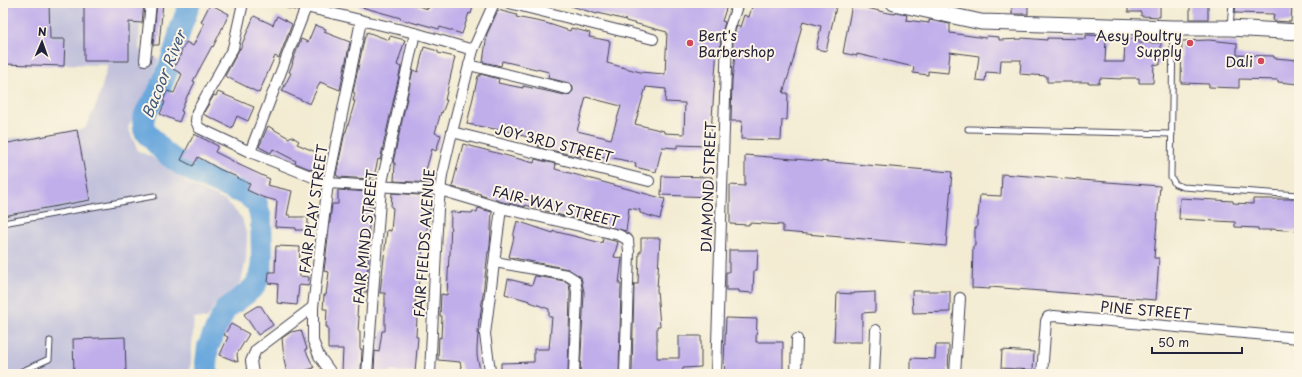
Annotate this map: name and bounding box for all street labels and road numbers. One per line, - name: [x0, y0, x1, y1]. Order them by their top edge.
- street label: JOY 3RD STREET: [493, 118, 615, 168]
- street label: DIAMOND STREET: [695, 120, 721, 253]
- street label: FAIR PLAY STREET: [294, 142, 333, 275]
- street label: FAIR MIND STREET: [347, 168, 383, 305]
- street label: FAIR FIELDS AVENUE: [408, 168, 440, 318]
- street label: FAIR-WAY STREET: [490, 180, 622, 232]
- street label: PINE STREET: [1100, 296, 1193, 324]

